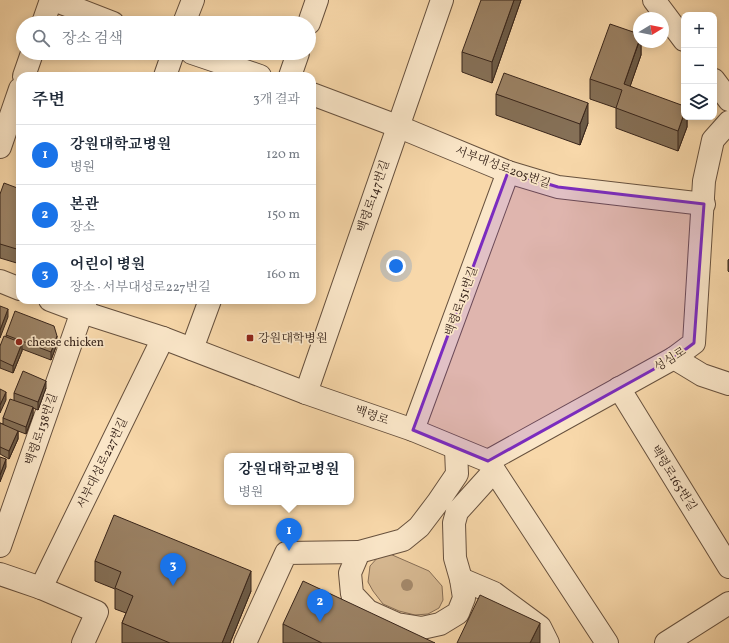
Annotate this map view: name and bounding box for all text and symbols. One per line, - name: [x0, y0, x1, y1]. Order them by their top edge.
- north arrow: [633, 12, 669, 48]
- map controls: [681, 12, 717, 120]
- button: +: [681, 12, 717, 48]
- search box: [16, 16, 316, 60]
- icon: search: [30, 27, 52, 49]
- text: 장소 검색: [62, 29, 123, 50]
- button: −: [681, 48, 717, 84]
- button: layers: [681, 84, 717, 120]
- text: 주변: [32, 89, 65, 112]
- text: 3개 결과: [253, 91, 300, 109]
- text: 강원대학교병원: [70, 135, 171, 156]
- street label: 서부대성로205번길: [453, 143, 553, 193]
- text: 1: [42, 146, 48, 164]
- text: 120 m: [266, 146, 300, 164]
- street label: 백령로147번길: [354, 158, 394, 235]
- text: 병원: [70, 159, 95, 177]
- text: 본관: [70, 195, 99, 216]
- text: 2: [42, 206, 48, 224]
- text: 150 m: [267, 206, 300, 224]
- text: 장소: [70, 219, 95, 237]
- text: 어린이 병원: [70, 255, 145, 276]
- your location: [386, 256, 406, 276]
- street label: 백령로151번길: [442, 264, 482, 338]
- text: 3: [42, 266, 48, 284]
- text: 160 m: [266, 266, 300, 284]
- text: 장소 · 서부대성로227번길: [70, 279, 211, 297]
- place label: 강원대학병원: [258, 331, 328, 347]
- marker: 강원대학병원: [245, 333, 255, 343]
- place label: cheese chicken: [27, 335, 104, 351]
- marker: cheese chicken: [14, 337, 24, 347]
- street label: 성심로: [652, 344, 690, 376]
- street label: 백령로138번길: [22, 391, 62, 467]
- street label: 백령로: [353, 403, 391, 429]
- street label: 서부대성로227번길: [74, 415, 132, 512]
- street label: 백령로165번길: [647, 443, 700, 514]
- popup: [224, 453, 354, 505]
- text: 강원대학교병원: [238, 460, 340, 481]
- text: 병원: [238, 484, 263, 502]
- pin: 1: [276, 518, 302, 551]
- pin: 3: [160, 553, 186, 586]
- pin: 2: [307, 589, 333, 622]

